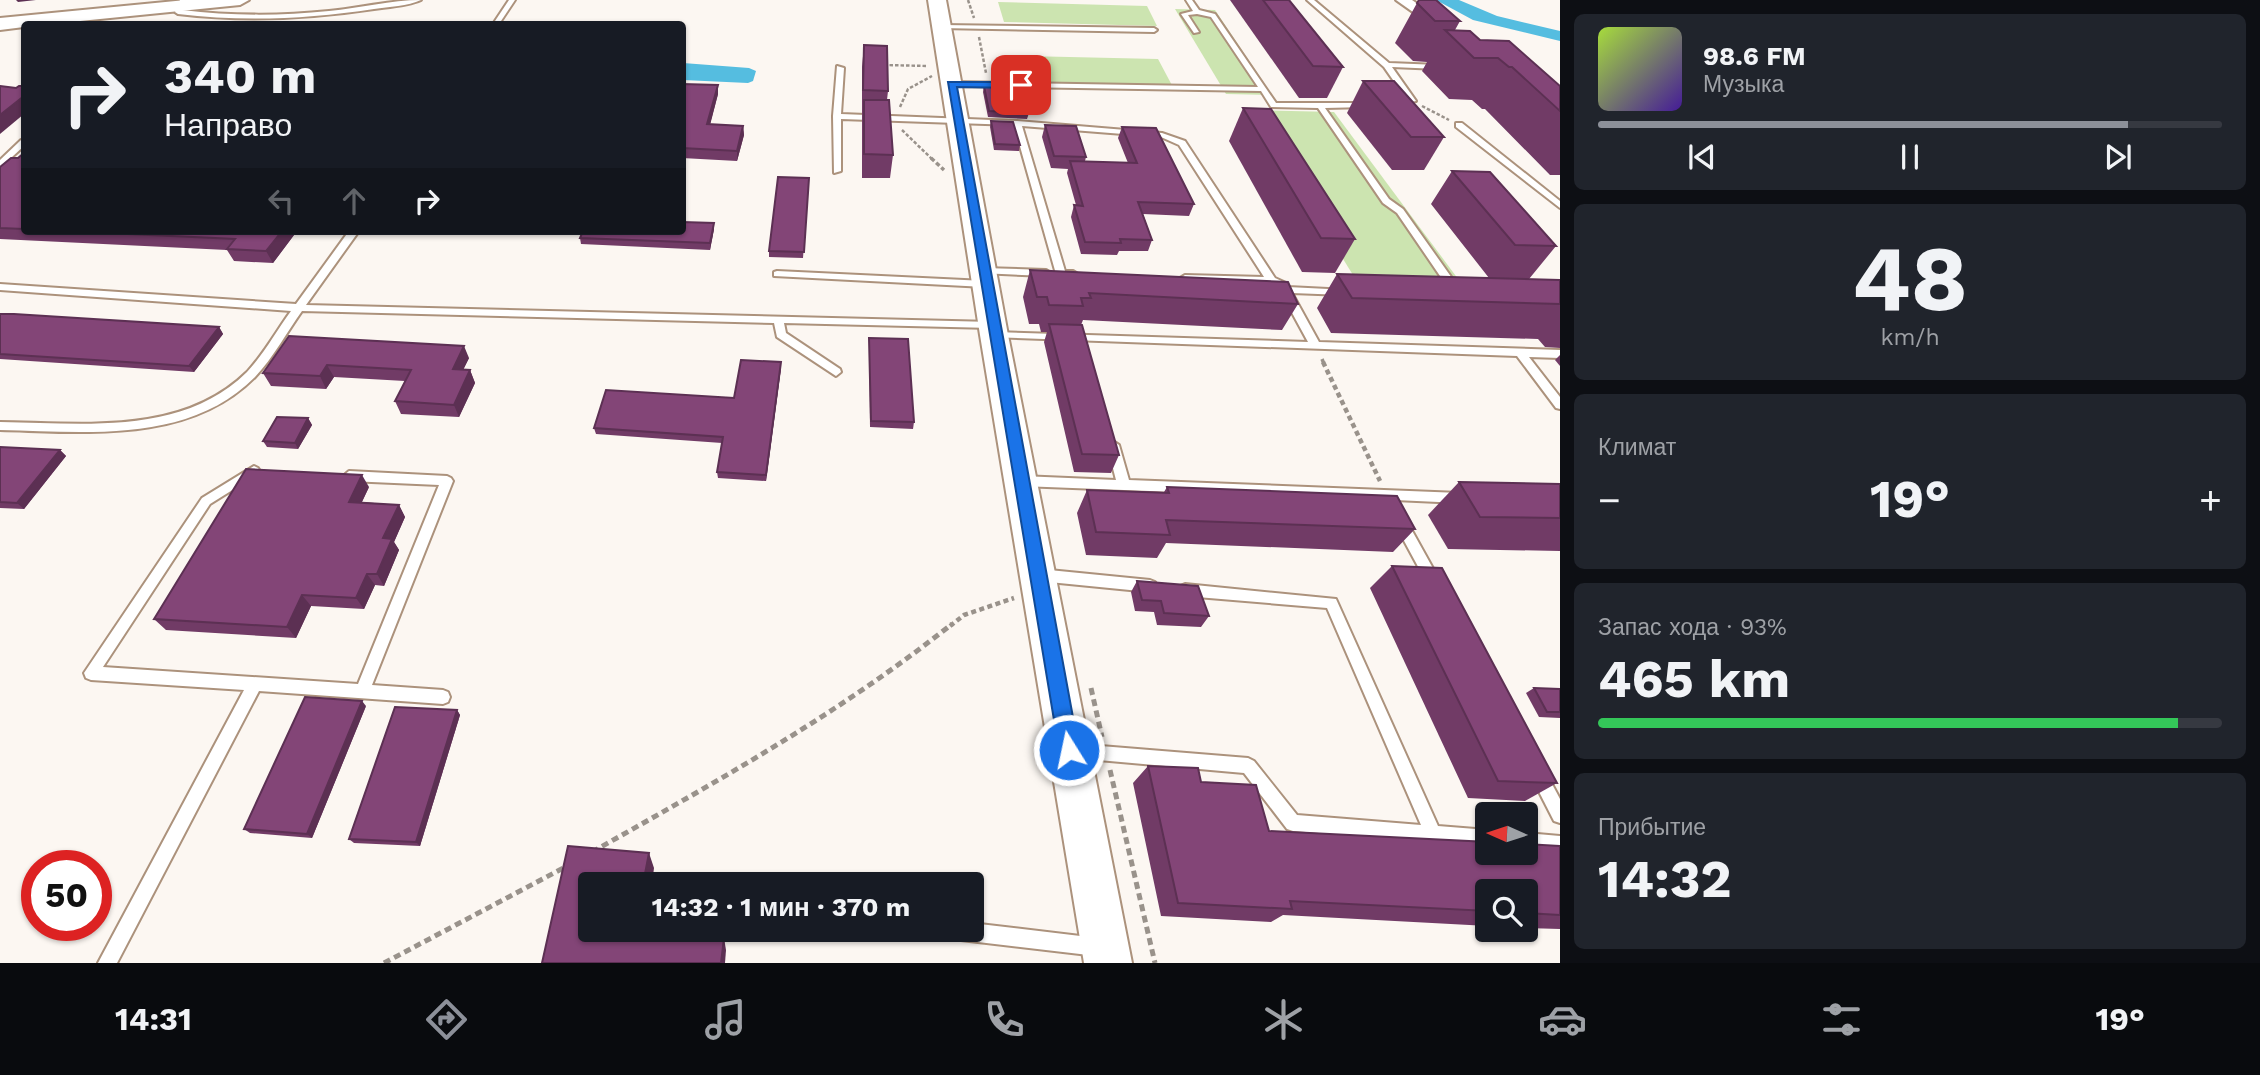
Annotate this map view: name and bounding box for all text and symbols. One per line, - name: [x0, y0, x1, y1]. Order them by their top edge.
- text: 98.6 FM: [1703, 41, 1806, 71]
- text: 340 m: [164, 47, 316, 105]
- icon: right: [49, 49, 140, 140]
- pin: [991, 55, 1051, 115]
- icon: arrive: [1002, 66, 1040, 104]
- text: Музыка: [1703, 71, 1784, 98]
- text: Направо: [164, 106, 292, 144]
- icon: previous: [1683, 138, 1721, 176]
- icon: pause: [1891, 138, 1929, 176]
- icon: next: [2099, 138, 2137, 176]
- icon: left: [262, 182, 300, 220]
- icon: ahead: [335, 182, 373, 220]
- icon: right: [408, 182, 446, 220]
- text: 48: [1852, 225, 1968, 332]
- text: km/h: [1880, 324, 1940, 351]
- text: Климат: [1598, 434, 1676, 461]
- text: 19°: [1870, 469, 1950, 530]
- text: −: [1598, 478, 1621, 522]
- text: +: [2199, 478, 2222, 522]
- text: Запас хода · 93%: [1598, 614, 1787, 641]
- text: 465 km: [1598, 649, 1790, 710]
- position arrow: [1032, 713, 1106, 787]
- north arrow: [1475, 802, 1538, 864]
- map controls: [1475, 802, 1538, 942]
- text: Прибытие: [1598, 814, 1706, 841]
- text: 14:32: [1598, 849, 1732, 910]
- speed limit sign: 50: [21, 850, 112, 941]
- button: search: [1475, 879, 1538, 942]
- text: 14:32 · 1 мин · 370 m: [652, 892, 910, 922]
- icon: directions: [422, 995, 471, 1044]
- icon: music: [701, 995, 750, 1044]
- icon: phone: [980, 995, 1029, 1044]
- icon: climate: [1259, 995, 1308, 1044]
- icon: car: [1538, 995, 1587, 1044]
- icon: filters: [1817, 995, 1866, 1044]
- text: 14:31: [115, 1000, 192, 1038]
- text: 19°: [2096, 1000, 2145, 1038]

